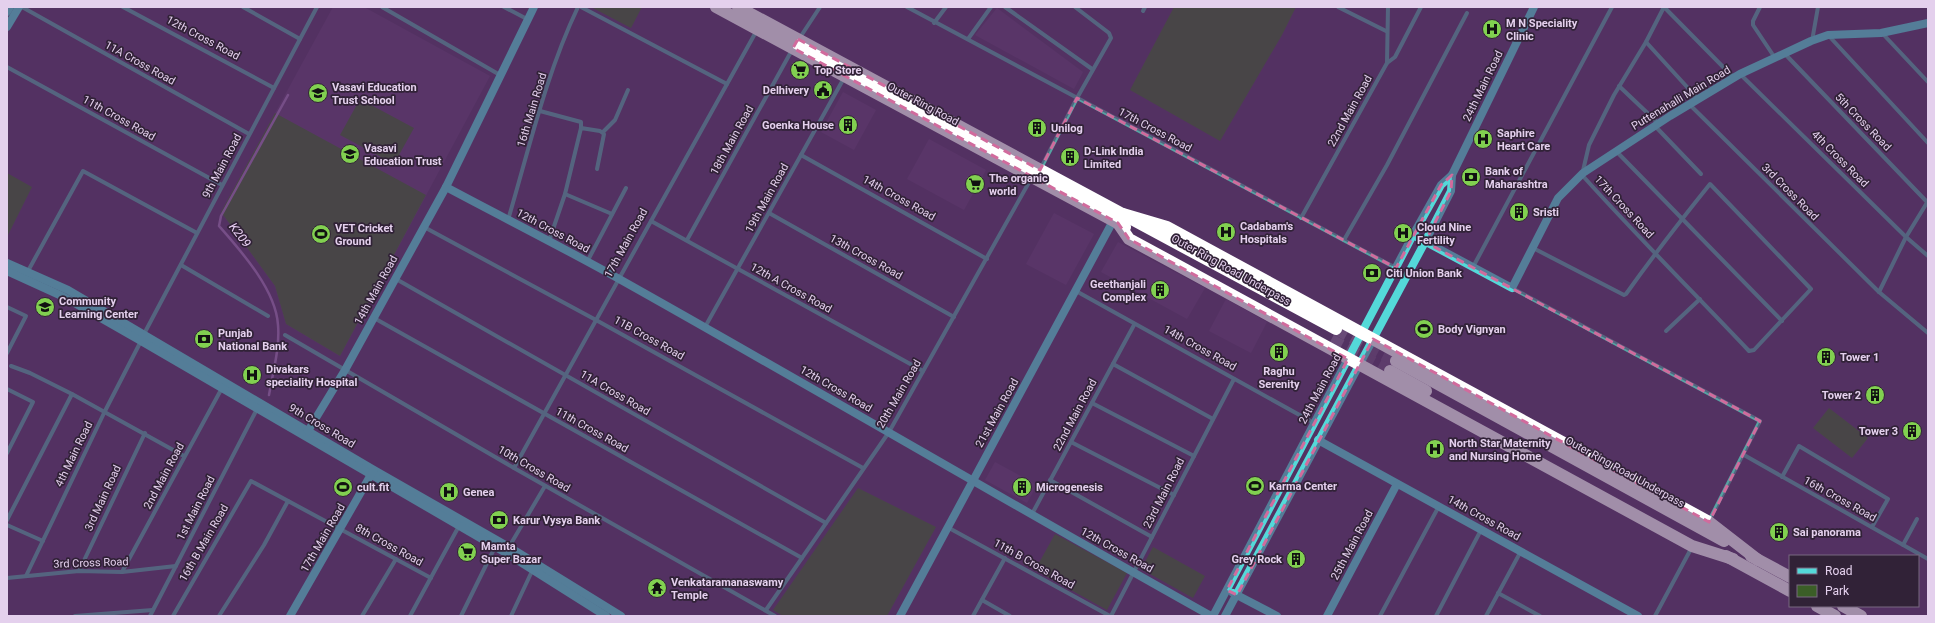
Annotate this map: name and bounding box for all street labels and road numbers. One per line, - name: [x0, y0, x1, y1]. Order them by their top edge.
- street label: 12th Cross Road: [164, 13, 242, 63]
- street label: 11A Cross Road: [102, 38, 178, 88]
- street label: 24th Main Road: [1460, 49, 1506, 123]
- street label: Puttenahalli Main Road: [1629, 63, 1733, 133]
- street label: 16th Main Road: [515, 71, 549, 149]
- street label: 22nd Main Road: [1325, 73, 1375, 149]
- street label: Outer Ring Road: [885, 80, 961, 128]
- street label: 5th Cross Road: [1832, 91, 1894, 153]
- street label: 11th Cross Road: [80, 93, 158, 143]
- street label: 18th Main Road: [708, 103, 756, 177]
- street label: 17th Cross Road: [1116, 105, 1194, 155]
- street label: 4th Cross Road: [1809, 128, 1871, 190]
- street label: 9th Main Road: [200, 132, 244, 200]
- street label: 19th Main Road: [743, 161, 791, 235]
- street label: 3rd Cross Road: [1759, 161, 1821, 223]
- street label: 14th Cross Road: [860, 173, 938, 223]
- street label: 17th Cross Road: [1592, 173, 1656, 241]
- street label: 12th Cross Road: [514, 206, 592, 256]
- street label: 17th Main Road: [602, 206, 650, 280]
- street label: 13th Cross Road: [827, 232, 905, 282]
- street label: Outer Ring Road Underpass: [1169, 232, 1293, 308]
- street label: 14th Main Road: [352, 253, 400, 327]
- street label: 12th A Cross Road: [748, 260, 834, 316]
- street label: 11B Cross Road: [612, 313, 686, 363]
- street label: 14th Cross Road: [1161, 323, 1239, 373]
- street label: 24th Main Road: [1296, 352, 1344, 426]
- street label: 20th Main Road: [874, 357, 924, 431]
- street label: 12th Cross Road: [798, 363, 874, 415]
- street label: 11A Cross Road: [578, 368, 652, 418]
- street label: 21st Main Road: [973, 376, 1021, 450]
- street label: 22nd Main Road: [1051, 377, 1099, 453]
- street label: 9th Cross Road: [287, 401, 357, 451]
- street label: 11th Cross Road: [553, 405, 631, 455]
- street label: 4th Main Road: [53, 419, 95, 489]
- street label: Outer Ring Road Underpass: [1563, 434, 1687, 510]
- street label: 2nd Main Road: [141, 441, 187, 511]
- street label: 10th Cross Road: [496, 443, 572, 495]
- street label: 23rd Main Road: [1141, 456, 1187, 530]
- street label: 3rd Main Road: [82, 463, 124, 533]
- street label: 1st Main Road: [174, 474, 218, 542]
- street label: 16th Cross Road: [1801, 474, 1879, 524]
- street label: 14th Cross Road: [1445, 493, 1523, 543]
- street label: 17th Main Road: [298, 501, 348, 575]
- street label: 16th B Main Road: [177, 502, 231, 584]
- street label: 25th Main Road: [1328, 508, 1376, 582]
- street label: 8th Cross Road: [353, 521, 425, 569]
- street label: 12th Cross Road: [1078, 525, 1156, 575]
- street label: 11th B Cross Road: [991, 536, 1077, 592]
- street label: 3rd Cross Road: [53, 555, 129, 571]

